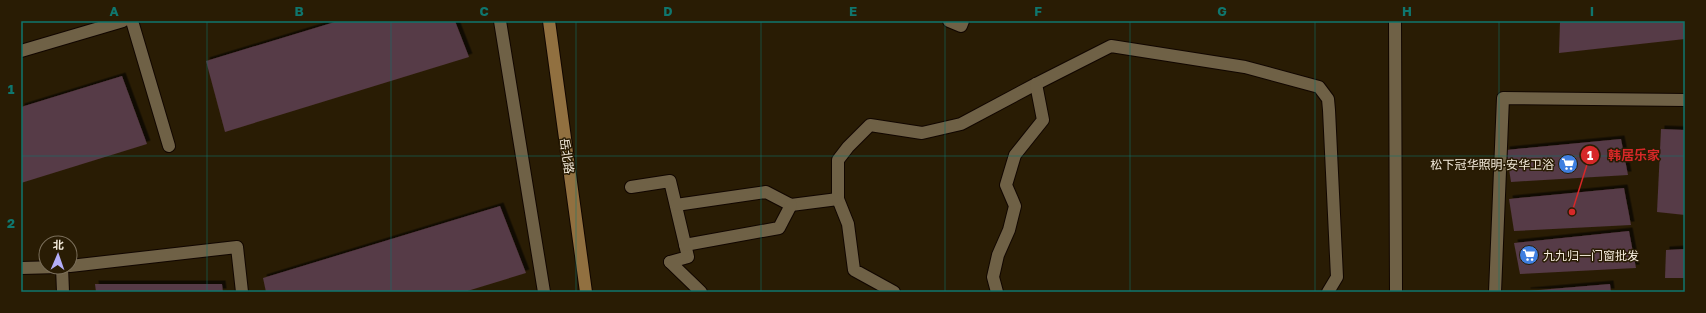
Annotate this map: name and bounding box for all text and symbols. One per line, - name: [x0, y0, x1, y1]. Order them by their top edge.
- text: A: [109, 3, 119, 19]
- text: B: [294, 3, 304, 19]
- text: C: [479, 3, 489, 19]
- text: D: [663, 3, 673, 19]
- text: E: [849, 3, 857, 19]
- text: F: [1034, 3, 1042, 19]
- text: G: [1217, 3, 1227, 19]
- text: H: [1402, 3, 1412, 19]
- text: I: [1590, 3, 1594, 19]
- text: 1: [8, 81, 15, 97]
- street label: 岳北路: [557, 137, 577, 175]
- callout: 韩居乐家: [1580, 143, 1668, 168]
- text: 韩居乐家: [1608, 147, 1660, 163]
- text: 1: [1587, 148, 1593, 163]
- supermarket icon: 松下冠华照明·安华卫浴: [1557, 153, 1579, 175]
- place label: 松下冠华照明·安华卫浴: [1430, 157, 1554, 172]
- text: 2: [7, 215, 15, 231]
- north arrow: [38, 235, 78, 275]
- text: 北: [53, 238, 64, 251]
- supermarket icon: 九九归一门窗批发: [1518, 244, 1540, 266]
- place label: 九九归一门窗批发: [1543, 248, 1639, 263]

